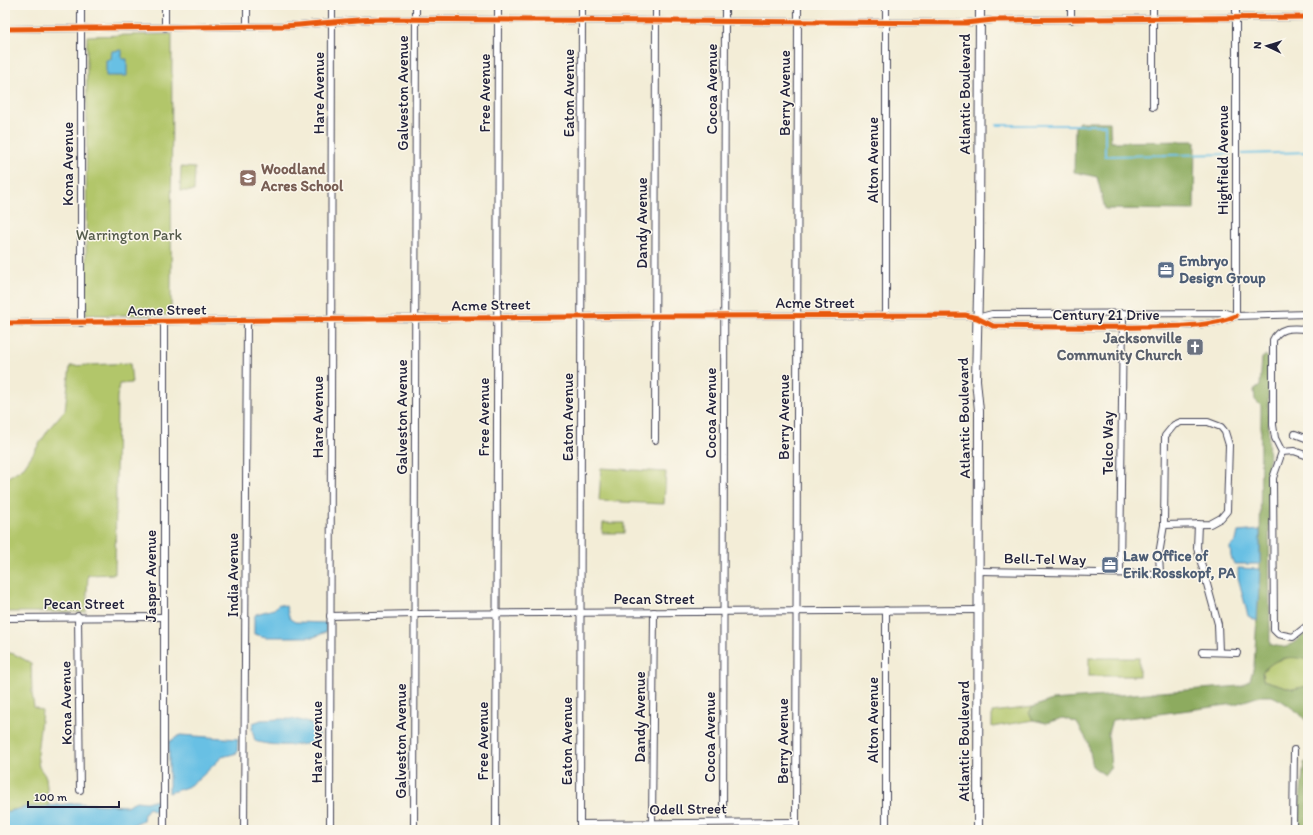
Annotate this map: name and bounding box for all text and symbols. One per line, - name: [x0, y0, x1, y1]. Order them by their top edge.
- north arrow: [1247, 26, 1287, 66]
- street label: Atlantic Boulevard: [956, 33, 974, 155]
- street label: Galveston Avenue: [394, 35, 412, 151]
- text: N: [1251, 41, 1264, 50]
- street label: Cocoa Avenue: [703, 44, 721, 134]
- street label: Eaton Avenue: [560, 49, 578, 137]
- street label: Berry Avenue: [776, 50, 794, 136]
- street label: Hare Avenue: [310, 52, 328, 134]
- street label: Free Avenue: [476, 54, 494, 132]
- street label: Highfield Avenue: [1214, 105, 1232, 215]
- street label: Alton Avenue: [864, 117, 882, 203]
- street label: Kona Avenue: [59, 122, 77, 206]
- place label: Woodland Acres School: [260, 160, 344, 195]
- school or university icon: Woodland Acres School: [238, 168, 258, 188]
- street label: Dandy Avenue: [633, 177, 651, 269]
- park label: Warrington Park: [76, 226, 183, 244]
- place label: Embryo Design Group: [1179, 252, 1266, 288]
- office icon: Embryo Design Group: [1156, 260, 1176, 280]
- street label: Acme Street: [775, 294, 855, 312]
- street label: Acme Street: [451, 295, 531, 315]
- street label: Acme Street: [127, 300, 207, 320]
- street label: Century 21 Drive: [1052, 306, 1160, 324]
- place label: Jacksonville Community Church: [1057, 329, 1183, 365]
- church icon: Jacksonville Community Church: [1185, 337, 1205, 357]
- street label: Atlantic Boulevard: [954, 357, 974, 479]
- street label: Galveston Avenue: [393, 359, 411, 475]
- street label: Cocoa Avenue: [702, 368, 720, 458]
- street label: Eaton Avenue: [559, 373, 577, 461]
- street label: Berry Avenue: [775, 374, 793, 460]
- street label: Hare Avenue: [309, 376, 327, 458]
- street label: Free Avenue: [475, 378, 493, 456]
- street label: Telco Way: [1099, 411, 1117, 475]
- street label: Jasper Avenue: [142, 530, 160, 622]
- street label: India Avenue: [224, 533, 242, 617]
- place label: Law Office of Erik Rosskopf, PA: [1123, 547, 1236, 583]
- street label: Bell-Tel Way: [1004, 549, 1086, 569]
- office icon: Law Office of Erik Rosskopf, PA: [1100, 555, 1120, 575]
- street label: Pecan Street: [613, 590, 695, 608]
- street label: Pecan Street: [43, 595, 125, 613]
- street label: Kona Avenue: [56, 661, 76, 745]
- street label: Dandy Avenue: [631, 671, 649, 763]
- street label: Alton Avenue: [864, 677, 882, 763]
- street label: Atlantic Boulevard: [955, 680, 973, 802]
- street label: Galveston Avenue: [392, 683, 410, 799]
- street label: Cocoa Avenue: [701, 692, 719, 782]
- street label: Eaton Avenue: [558, 697, 576, 785]
- street label: Berry Avenue: [774, 698, 792, 784]
- street label: Hare Avenue: [308, 701, 326, 783]
- street label: Free Avenue: [474, 702, 492, 780]
- scale bar: [28, 783, 119, 809]
- text: 100 m: [34, 790, 67, 804]
- street label: Odell Street: [649, 799, 727, 819]

